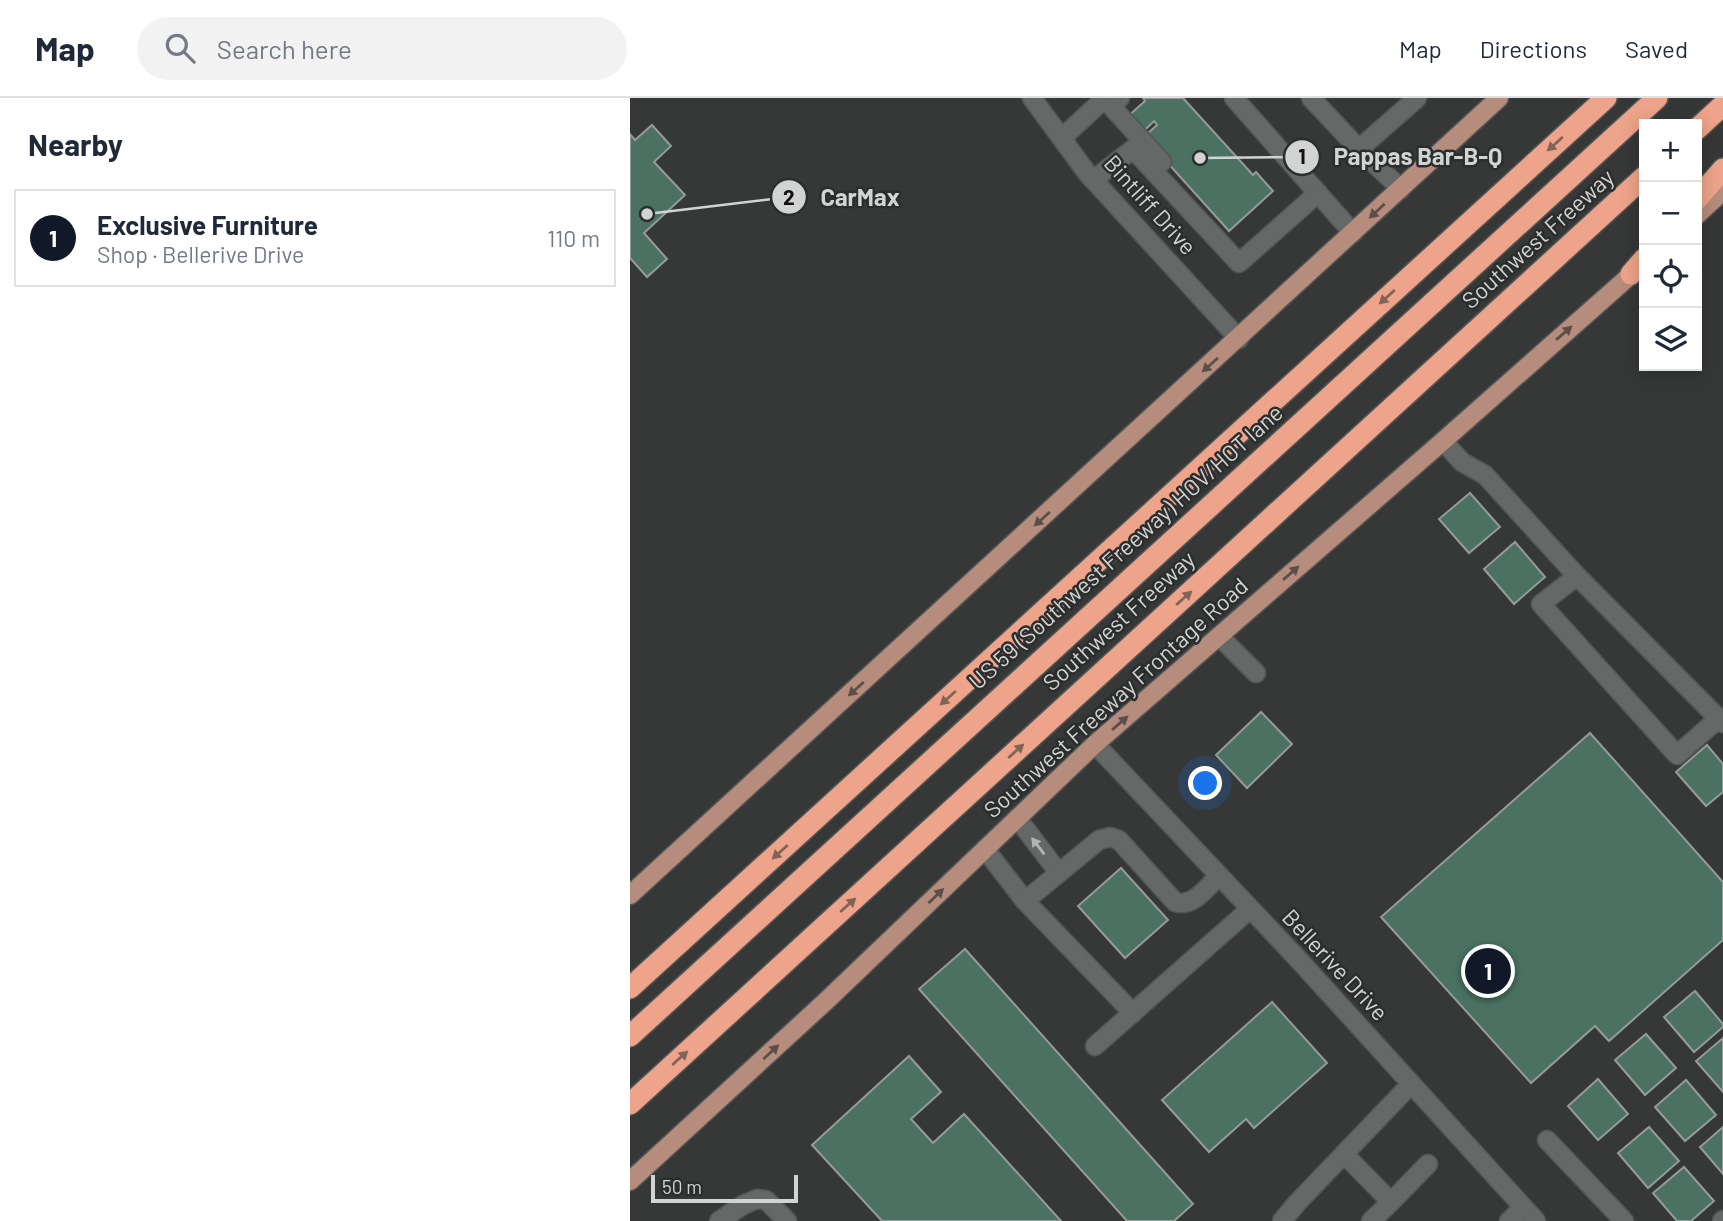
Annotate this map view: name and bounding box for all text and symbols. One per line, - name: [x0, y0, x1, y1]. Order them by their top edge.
- search box: [137, 17, 627, 80]
- text: Map: [35, 28, 95, 68]
- icon: search: [161, 29, 199, 67]
- text: Search here: [217, 33, 352, 64]
- text: Map: [1399, 34, 1442, 63]
- text: Directions: [1480, 34, 1587, 63]
- text: Saved: [1625, 34, 1688, 63]
- map controls: [1639, 119, 1702, 371]
- button: +: [1639, 119, 1702, 182]
- text: Nearby: [28, 126, 123, 162]
- callout: Pappas Bar-B-Q: [1285, 134, 1517, 179]
- one-way arrow: [1546, 136, 1564, 152]
- text: Pappas Bar-B-Q: [1334, 141, 1502, 170]
- text: 1: [1298, 143, 1306, 168]
- street label: Bintliff Drive: [1099, 149, 1203, 260]
- street label: Southwest Freeway: [1456, 162, 1619, 314]
- callout: CarMax: [771, 175, 914, 220]
- text: CarMax: [820, 182, 900, 211]
- button: −: [1639, 182, 1702, 245]
- text: 2: [783, 184, 795, 209]
- one-way arrow: [1369, 202, 1386, 218]
- text: Exclusive Furniture: [97, 209, 318, 240]
- text: 1: [49, 224, 57, 252]
- text: 110 m: [547, 224, 600, 252]
- text: Shop · Bellerive Drive: [97, 240, 304, 268]
- button: locate: [1639, 245, 1702, 308]
- one-way arrow: [1379, 289, 1396, 305]
- button: layers: [1639, 308, 1702, 371]
- one-way arrow: [1555, 326, 1572, 341]
- one-way arrow: [1201, 357, 1219, 373]
- street label: US 59 (Southwest Freeway) HOV/HOT lane: [963, 399, 1289, 695]
- one-way arrow: [1034, 510, 1051, 526]
- street label: Southwest Freeway: [1037, 546, 1201, 696]
- one-way arrow: [1282, 565, 1300, 581]
- street label: Southwest Freeway Frontage Road: [978, 571, 1253, 823]
- one-way arrow: [1175, 590, 1192, 606]
- one-way arrow: [848, 680, 865, 696]
- one-way arrow: [940, 690, 957, 706]
- one-way arrow: [1111, 716, 1128, 731]
- one-way arrow: [1007, 743, 1025, 759]
- your location: [1188, 766, 1222, 800]
- one-way arrow: [1031, 836, 1045, 855]
- one-way arrow: [772, 843, 789, 859]
- one-way arrow: [927, 888, 944, 904]
- one-way arrow: [839, 897, 856, 913]
- street label: Bellerive Drive: [1277, 903, 1395, 1026]
- pin: 1: [1465, 945, 1511, 997]
- one-way arrow: [762, 1045, 779, 1061]
- one-way arrow: [671, 1051, 688, 1067]
- scale bar: [651, 1172, 798, 1204]
- text: 50 m: [662, 1175, 702, 1198]

